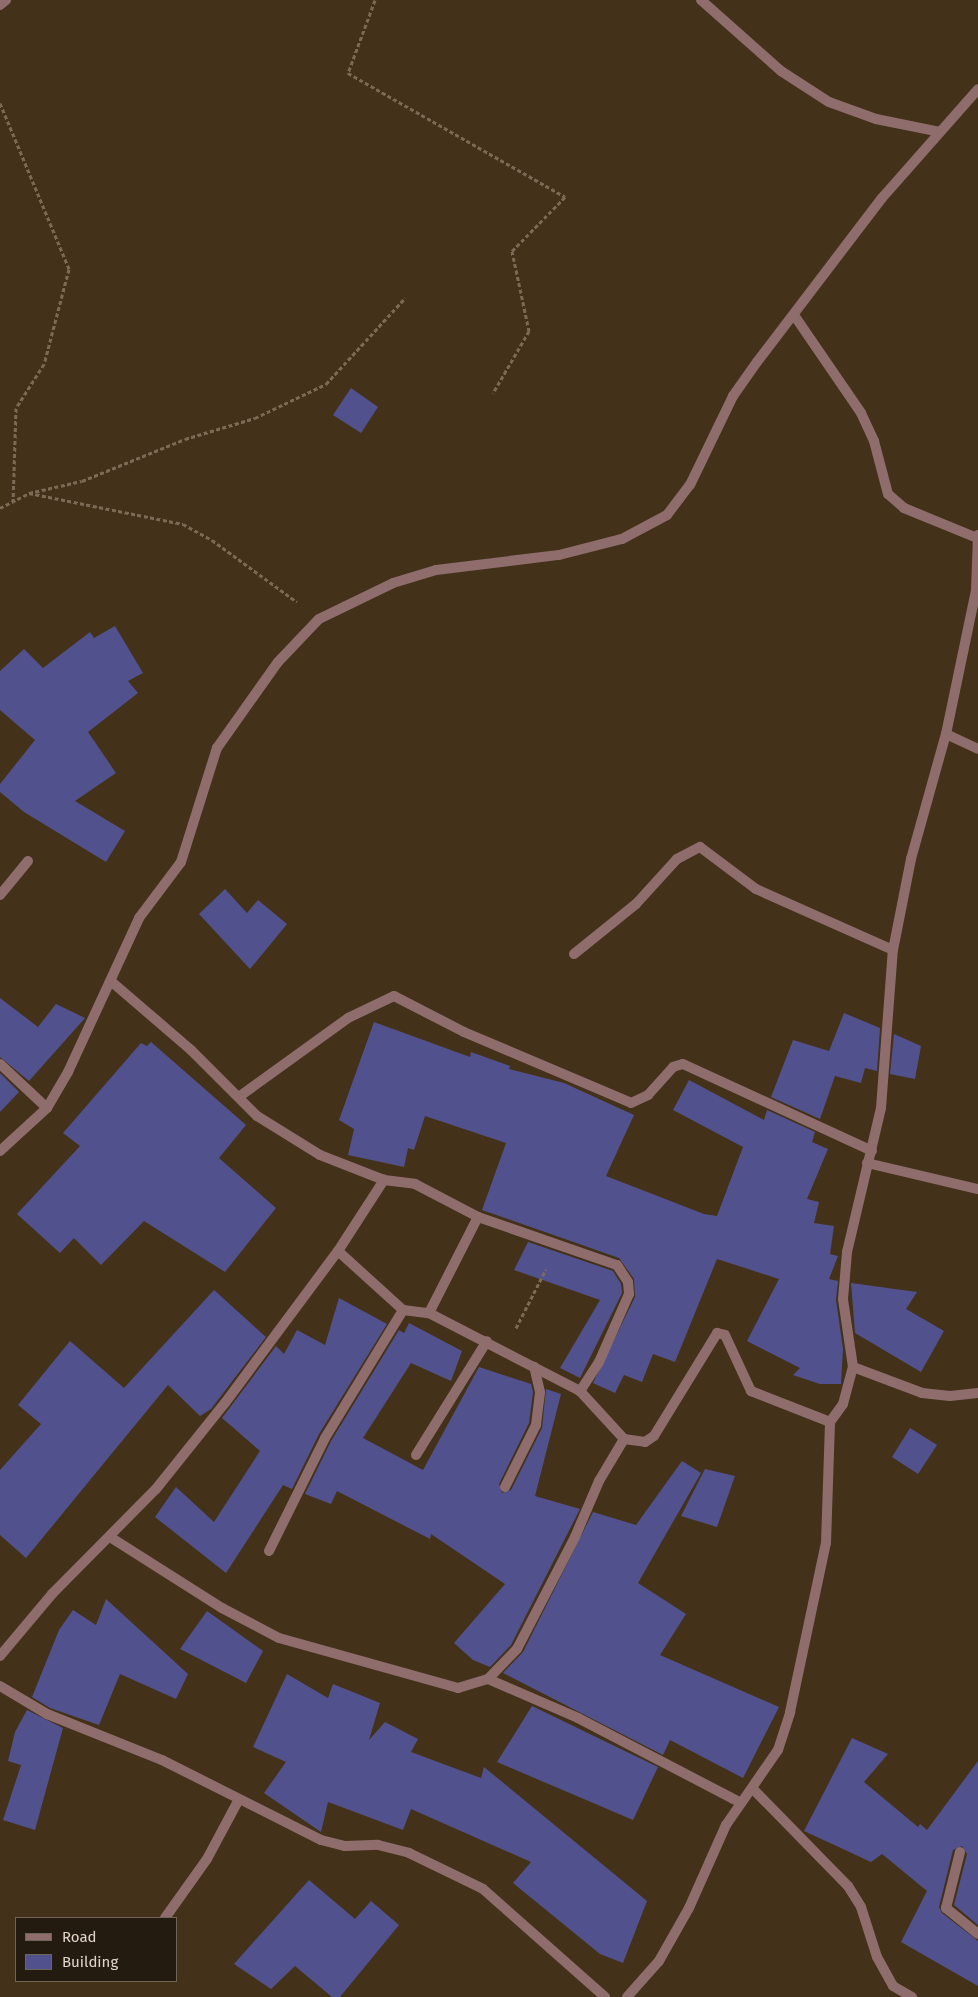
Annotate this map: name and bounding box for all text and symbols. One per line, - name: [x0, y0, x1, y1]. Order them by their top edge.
- legend: [15, 1917, 178, 1982]
- text: Road: [62, 1928, 97, 1946]
- text: Building: [62, 1953, 118, 1971]

